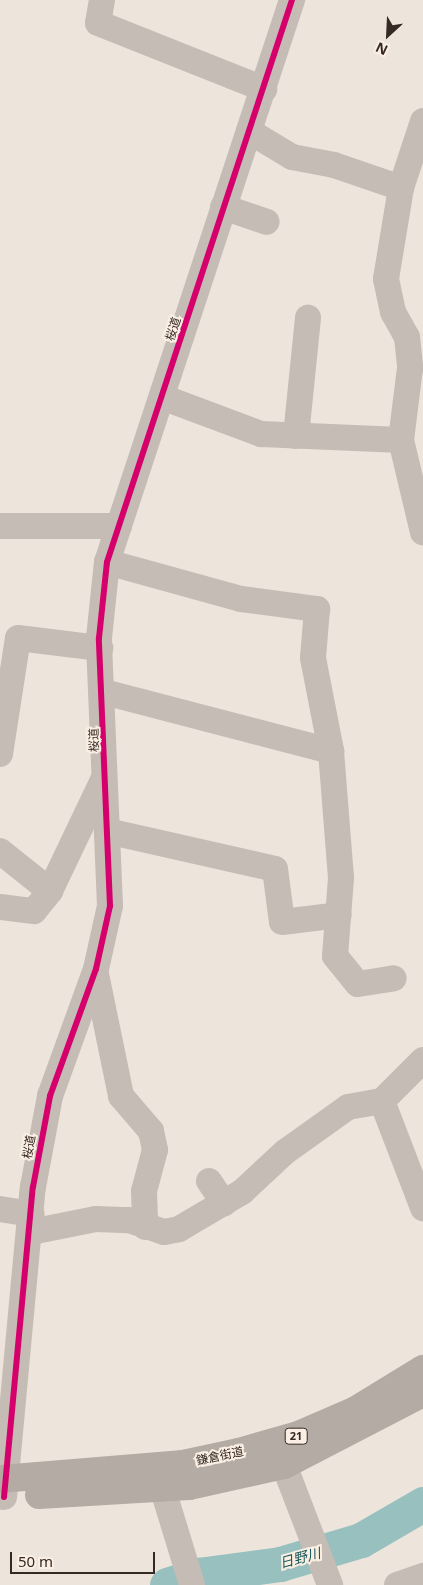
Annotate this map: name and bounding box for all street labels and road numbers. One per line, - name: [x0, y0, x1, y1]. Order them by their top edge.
- street label: 桜道: [162, 315, 184, 343]
- street label: 桜道: [87, 728, 101, 752]
- street label: 桜道: [20, 1134, 38, 1160]
- road number: 21: [284, 1428, 308, 1444]
- street label: 鎌倉街道: [195, 1444, 245, 1468]

